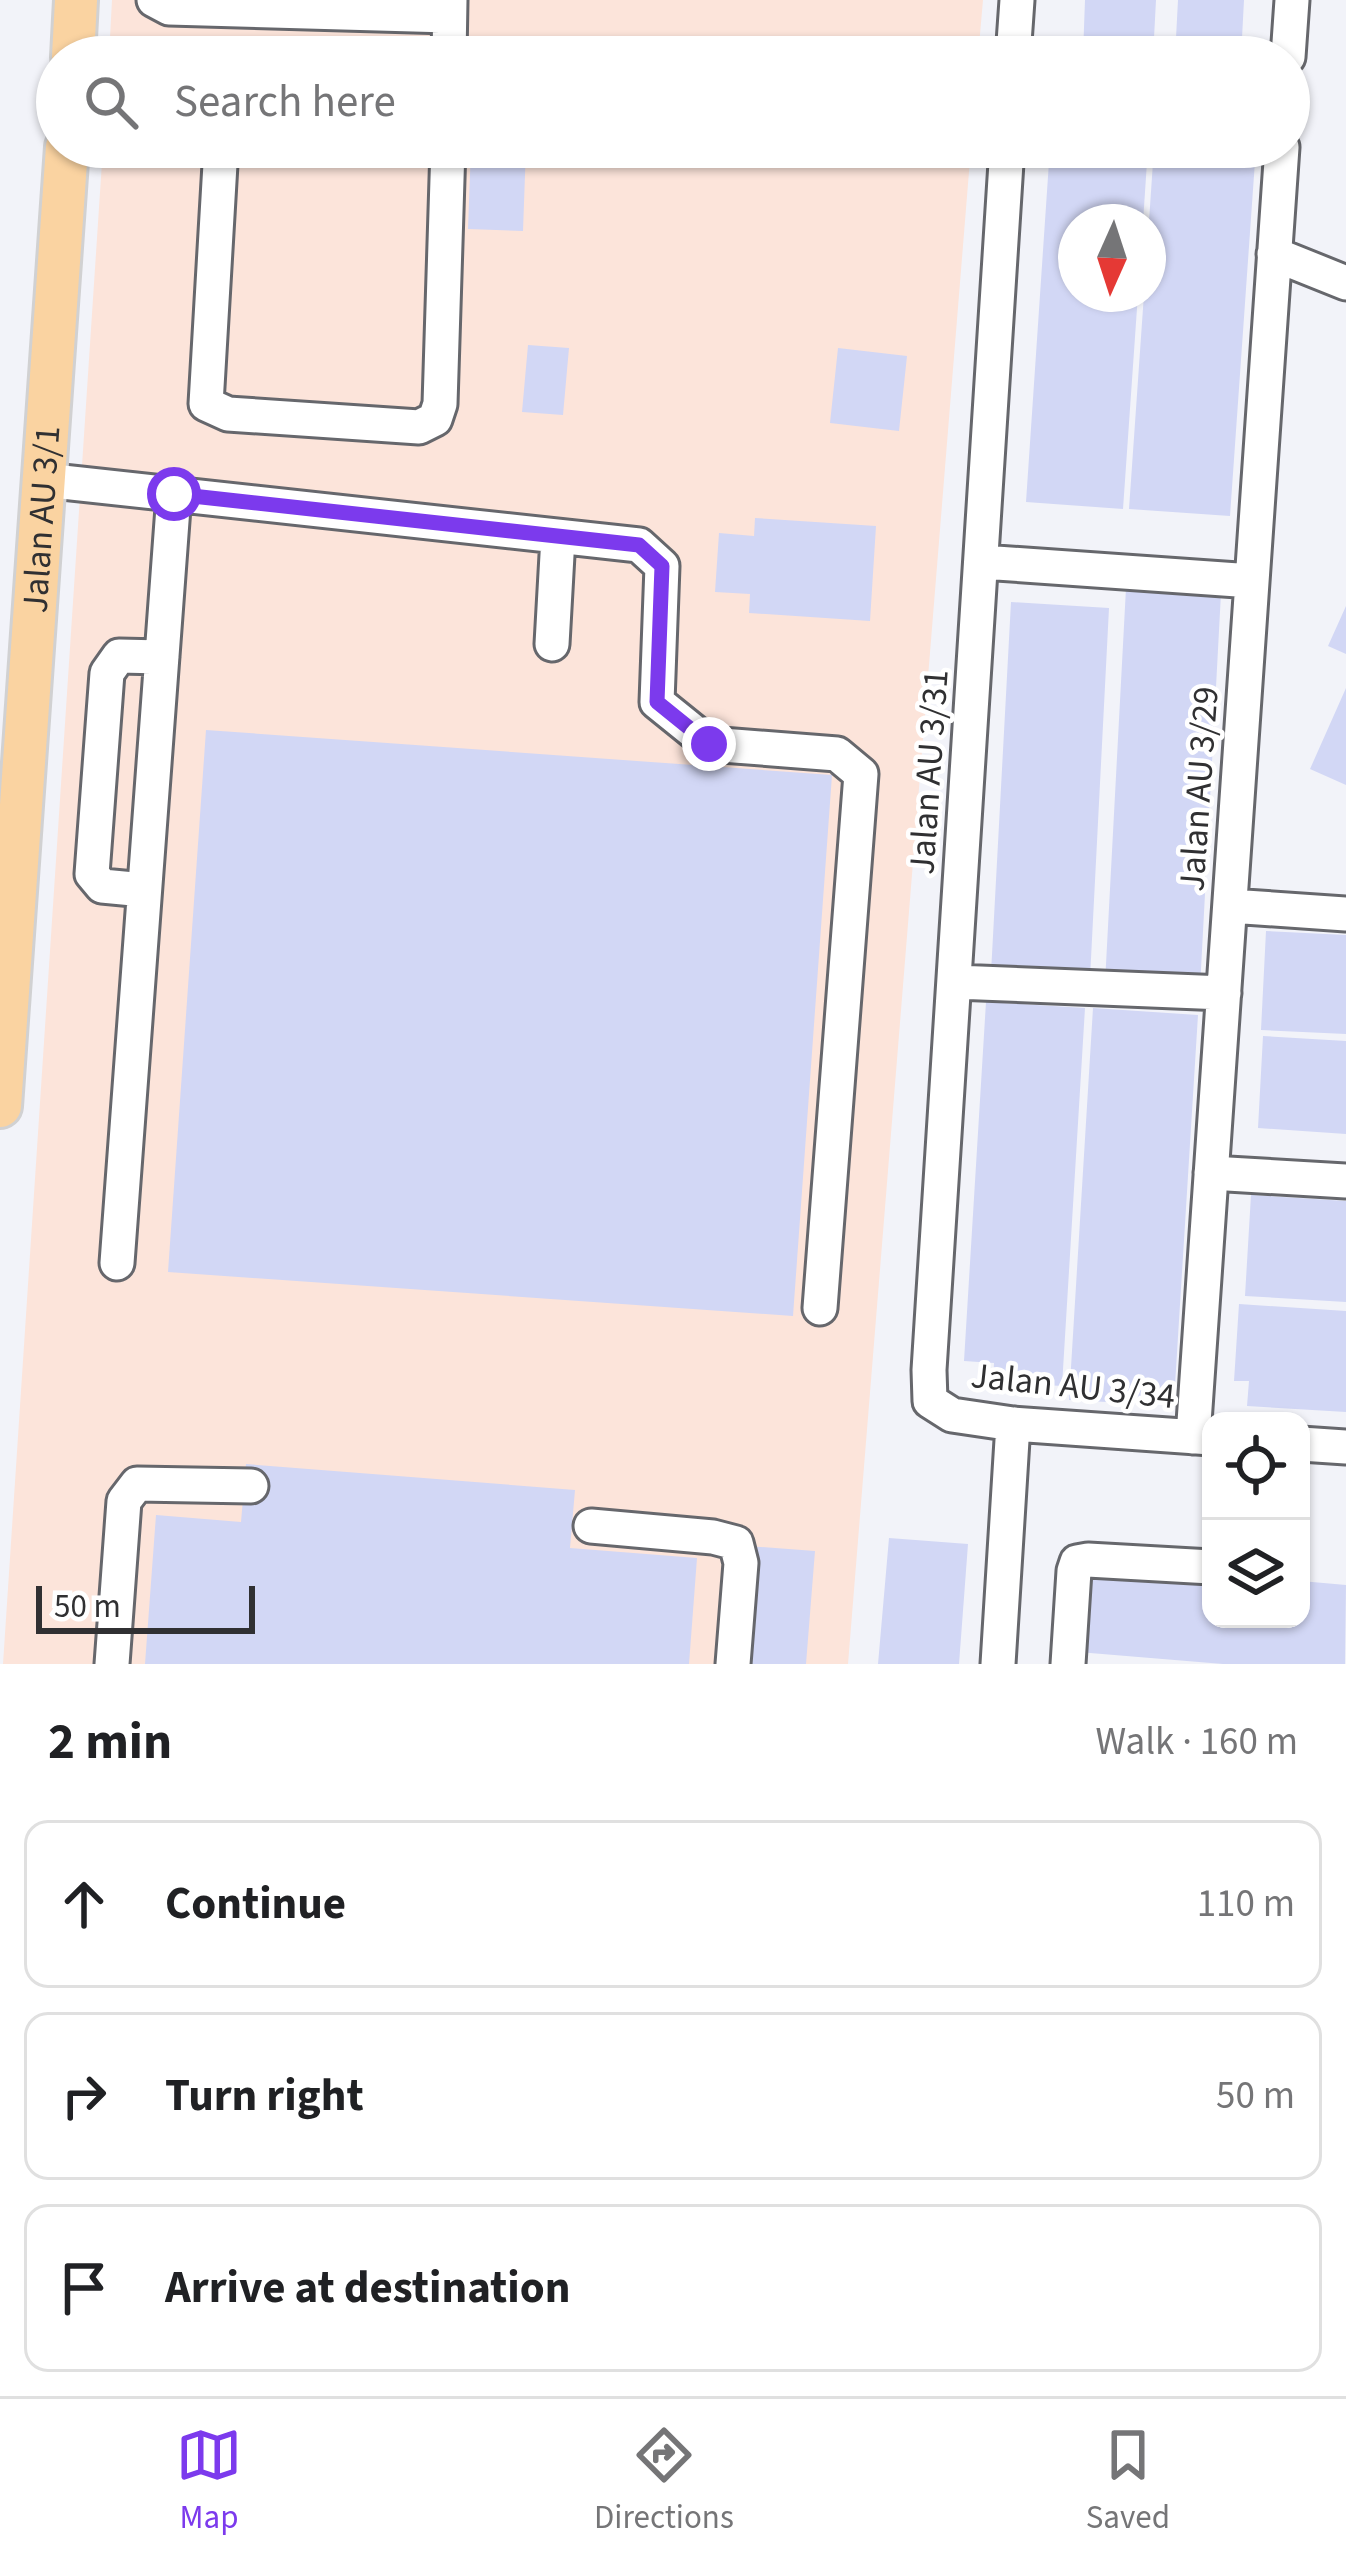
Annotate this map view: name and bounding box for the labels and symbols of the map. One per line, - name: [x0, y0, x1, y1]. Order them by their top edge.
- north arrow: [1058, 204, 1166, 312]
- street label: Jalan AU 3/1: [9, 424, 73, 615]
- route start: [147, 467, 201, 521]
- street label: Jalan AU 3/31: [896, 668, 962, 876]
- street label: Jalan AU 3/29: [1166, 685, 1232, 893]
- route end: [682, 717, 736, 771]
- street label: Jalan AU 3/34: [968, 1350, 1178, 1422]
- scale bar: [36, 1580, 255, 1633]

